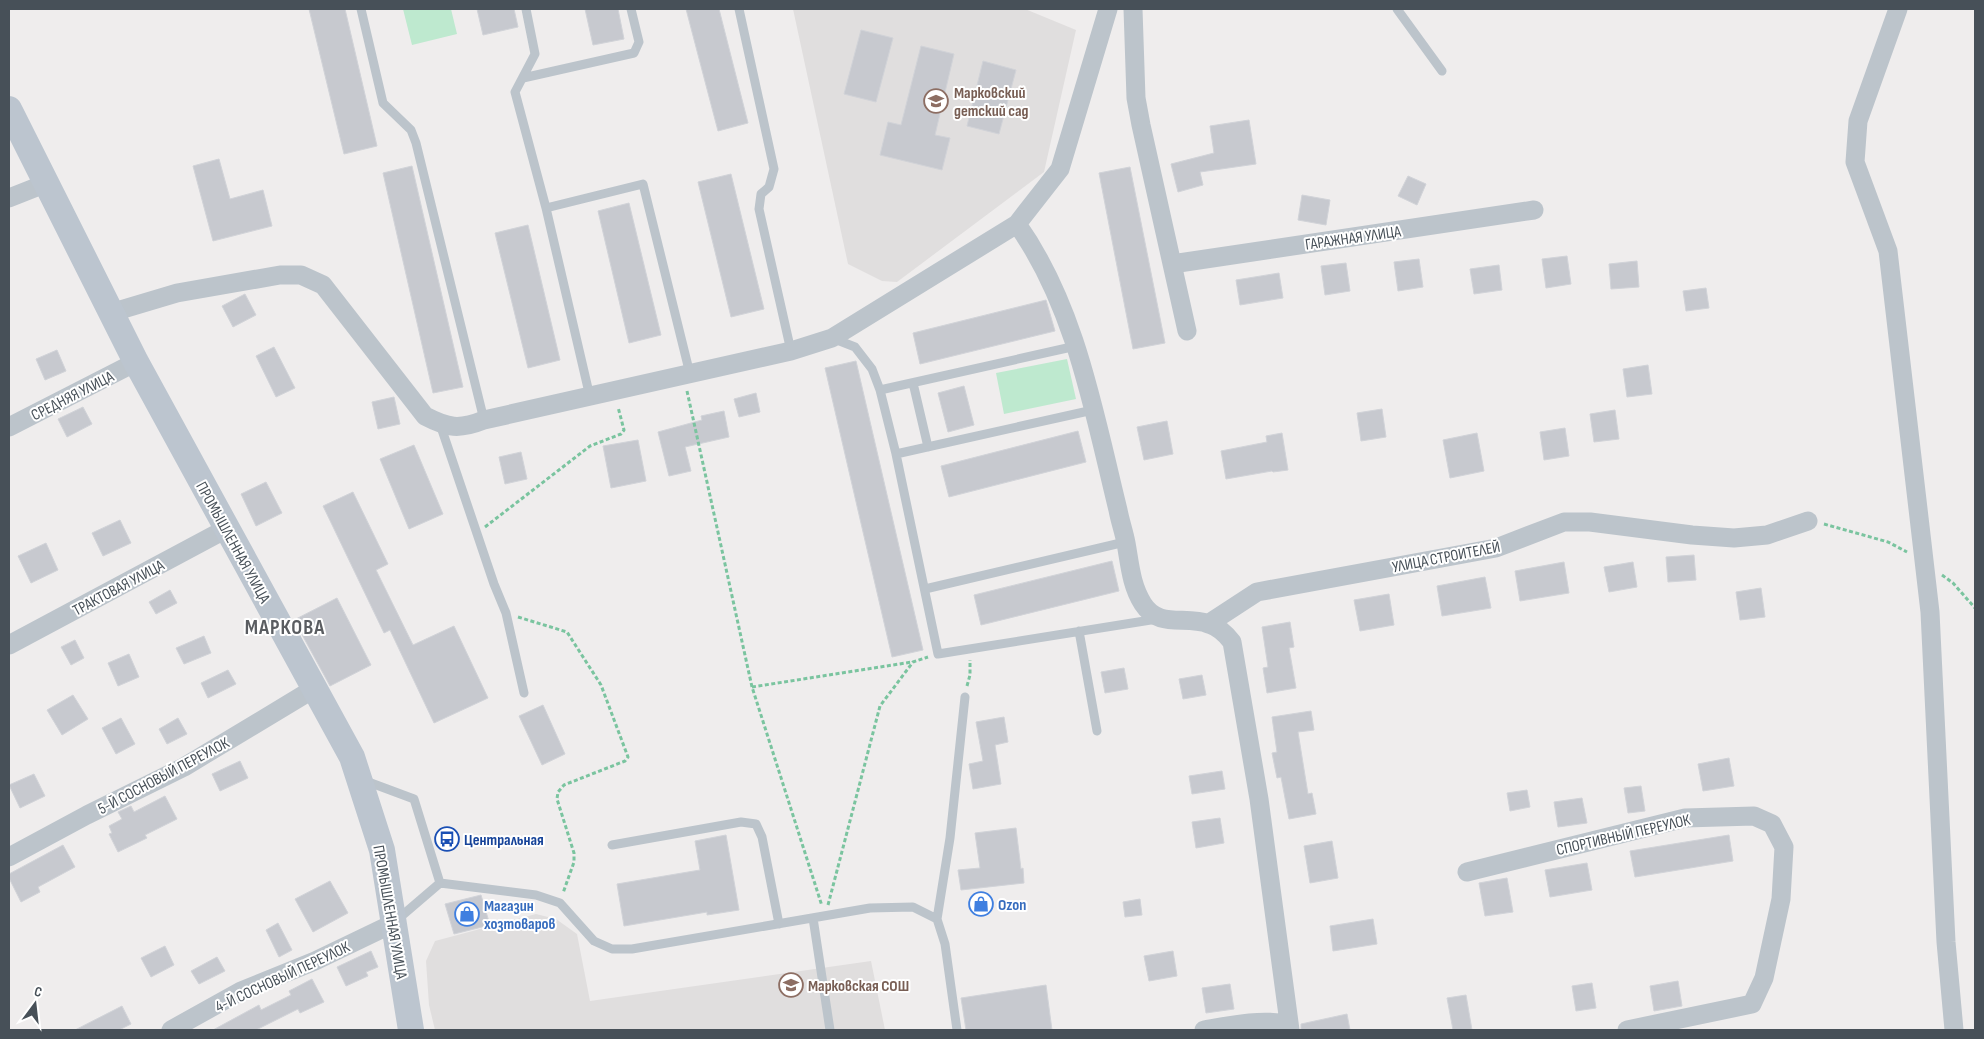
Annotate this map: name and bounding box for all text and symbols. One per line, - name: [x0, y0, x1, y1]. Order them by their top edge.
- place label: Марковский детский сад: [954, 84, 1028, 121]
- school or university icon: Марковский детский сад: [923, 88, 949, 114]
- street label: ГАРАЖНАЯ УЛИЦА: [1304, 222, 1402, 255]
- street label: СРЕДНЯЯ УЛИЦА: [28, 367, 117, 425]
- street label: ПРОМЫШЛЕННАЯ УЛИЦА: [191, 479, 274, 607]
- street label: УЛИЦА СТРОИТЕЛЕЙ: [1391, 538, 1502, 577]
- street label: ТРАКТОВАЯ УЛИЦА: [70, 556, 168, 620]
- district label: МАРКОВА: [245, 615, 325, 640]
- street label: 5-Й СОСНОВЫЙ ПЕРЕУЛОК: [95, 733, 233, 819]
- street label: СПОРТИВНЫЙ ПЕРЕУЛОК: [1554, 811, 1693, 860]
- bus stop icon: Центральная: [434, 826, 460, 852]
- place label: Центральная: [464, 831, 544, 850]
- street label: ПРОМЫШЛЕННАЯ УЛИЦА: [368, 844, 411, 981]
- shop icon: Ozon: [968, 891, 994, 917]
- place label: Ozon: [998, 896, 1026, 915]
- place label: Магазин хозтоваров: [484, 897, 556, 934]
- shop icon: Магазин хозтоваров: [454, 901, 480, 927]
- street label: 4-Й СОСНОВЫЙ ПЕРЕУЛОК: [212, 937, 354, 1017]
- school or university icon: Марковская СОШ: [778, 972, 804, 998]
- place label: Марковская СОШ: [808, 977, 909, 996]
- north arrow: [10, 979, 60, 1029]
- text: С: [33, 983, 44, 1001]

